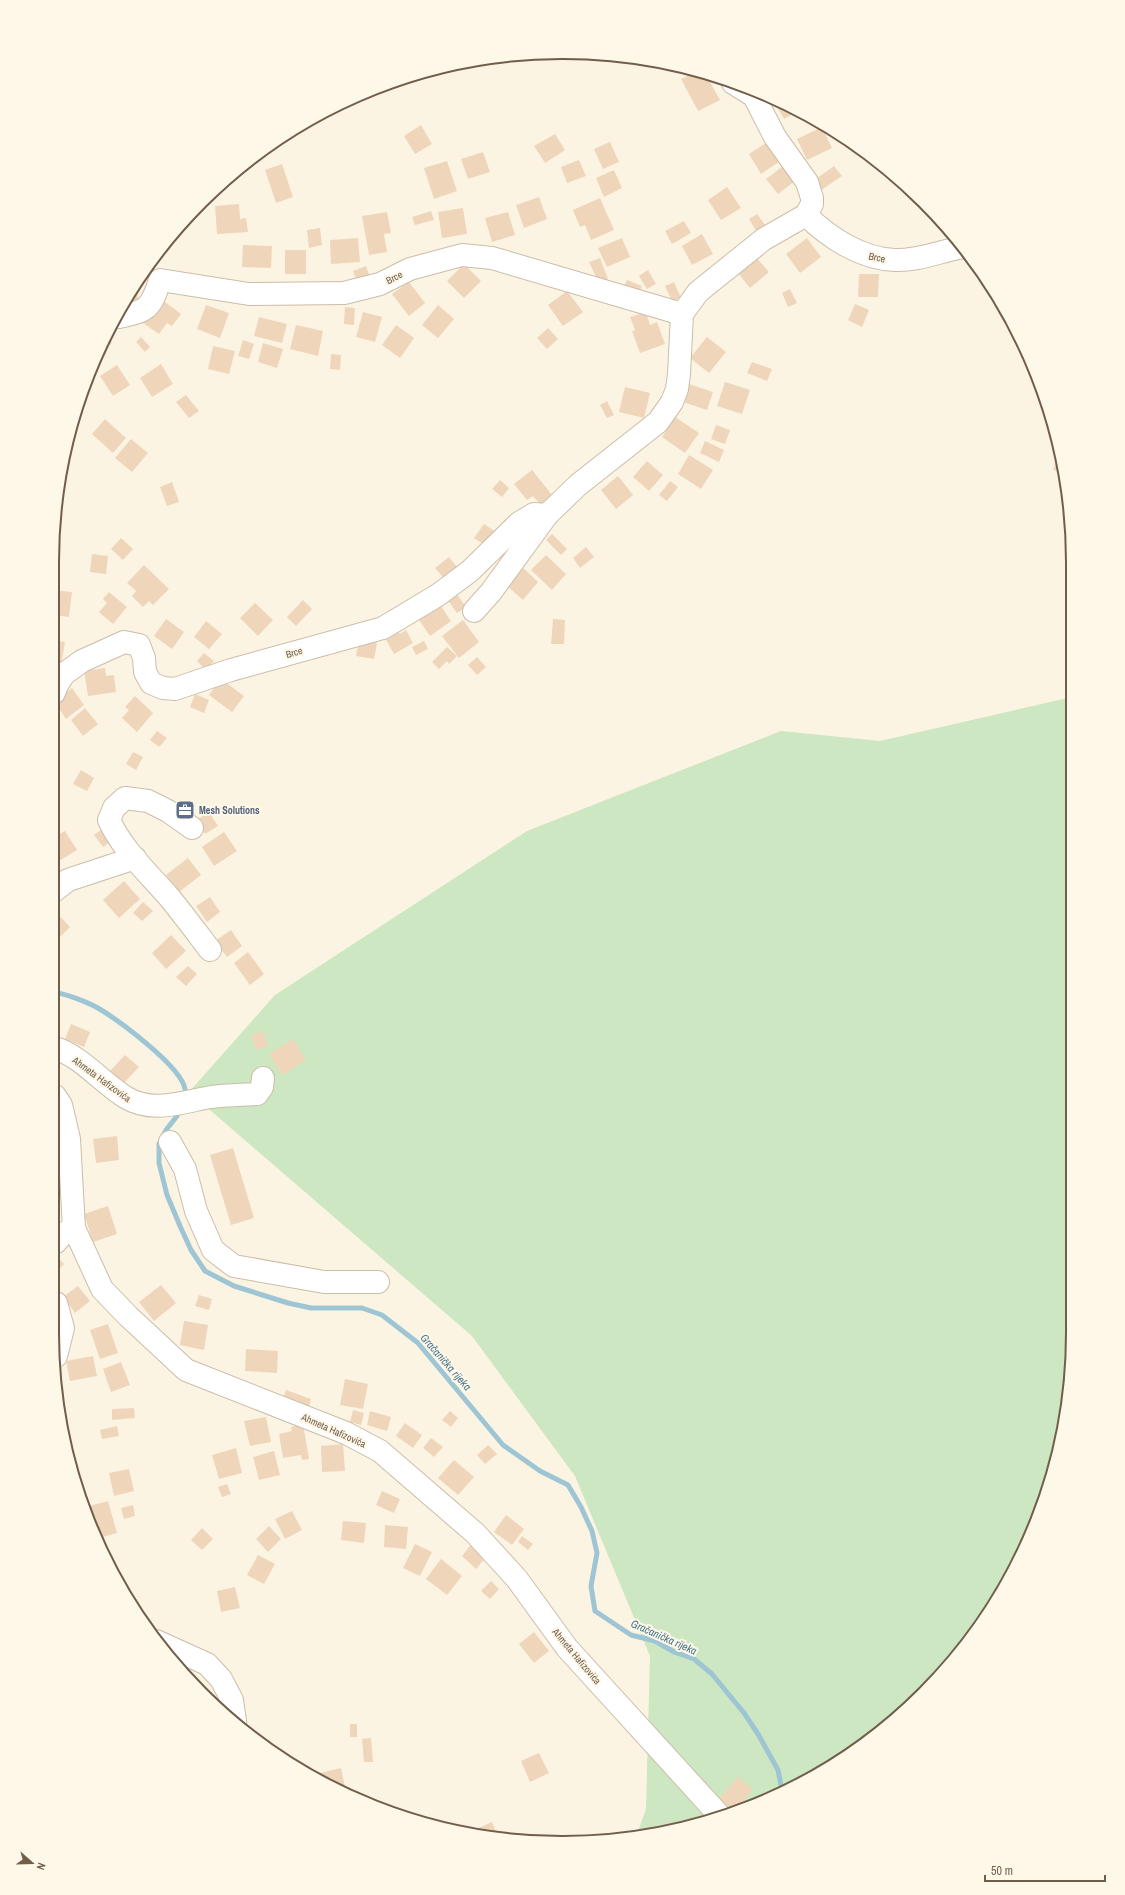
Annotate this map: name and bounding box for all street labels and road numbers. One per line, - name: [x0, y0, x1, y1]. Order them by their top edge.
- street label: Brce: [867, 249, 887, 266]
- street label: Brce: [384, 268, 405, 287]
- street label: Brce: [284, 644, 304, 661]
- street label: Ahmeta Hafizovića: [69, 1053, 134, 1105]
- street label: Ahmeta Hafizovića: [299, 1410, 368, 1451]
- street label: Ahmeta Hafizovića: [549, 1625, 604, 1687]

